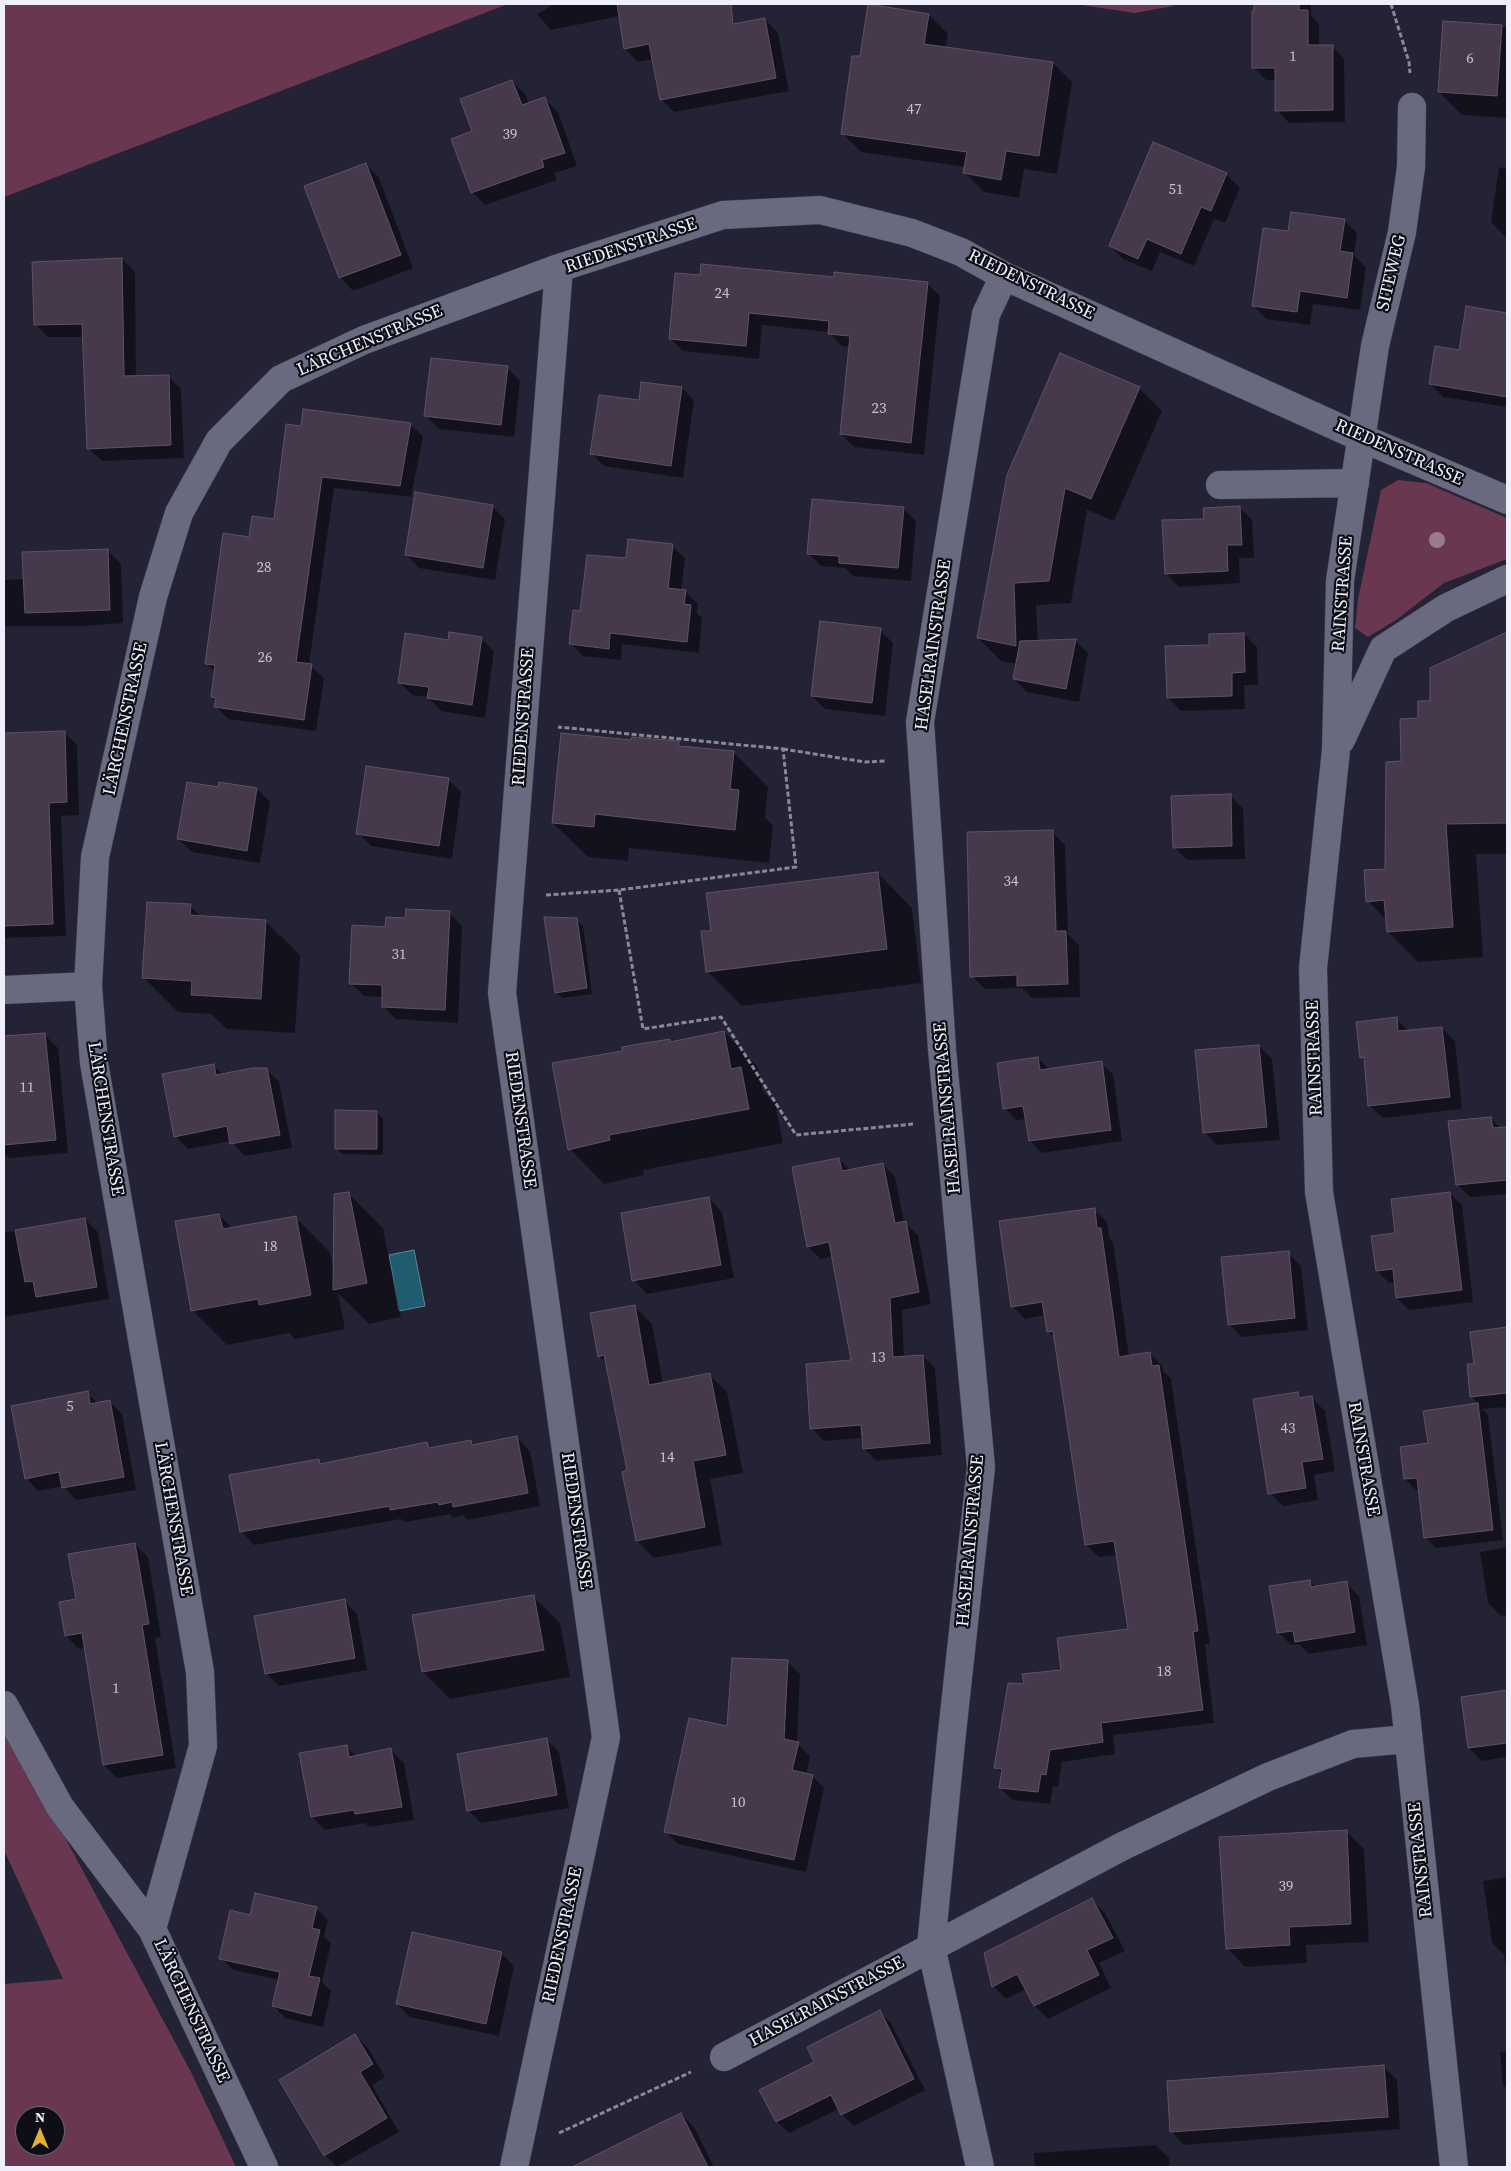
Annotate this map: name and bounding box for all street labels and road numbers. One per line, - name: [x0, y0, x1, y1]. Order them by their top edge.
- street label: RIEDENSTRASSE: [562, 213, 700, 279]
- street label: SITEWEG: [1373, 233, 1411, 313]
- street label: RIEDENSTRASSE: [964, 245, 1098, 325]
- street label: LÄRCHENSTRASSE: [294, 301, 446, 381]
- street label: RIEDENSTRASSE: [1332, 415, 1466, 491]
- street label: RAINSTRASSE: [1328, 535, 1358, 653]
- street label: HASELRAINSTRASSE: [911, 558, 957, 732]
- street label: LÄRCHENSTRASSE: [99, 640, 153, 798]
- street label: RIEDENSTRASSE: [508, 647, 540, 787]
- street label: RAINSTRASSE: [1302, 1000, 1328, 1116]
- street label: HASELRAINSTRASSE: [930, 1021, 966, 1195]
- street label: LÄRCHENSTRASSE: [82, 1040, 128, 1198]
- street label: RIEDENSTRASSE: [500, 1050, 540, 1190]
- street label: RAINSTRASSE: [1342, 1400, 1384, 1518]
- street label: LÄRCHENSTRASSE: [149, 1440, 197, 1598]
- street label: RIEDENSTRASSE: [556, 1451, 596, 1591]
- street label: HASELRAINSTRASSE: [953, 1454, 989, 1628]
- street label: RAINSTRASSE: [1404, 1801, 1438, 1919]
- street label: RIEDENSTRASSE: [538, 1865, 588, 2005]
- street label: LÄRCHENSTRASSE: [148, 1936, 234, 2086]
- street label: HASELRAINSTRASSE: [746, 1952, 908, 2052]

